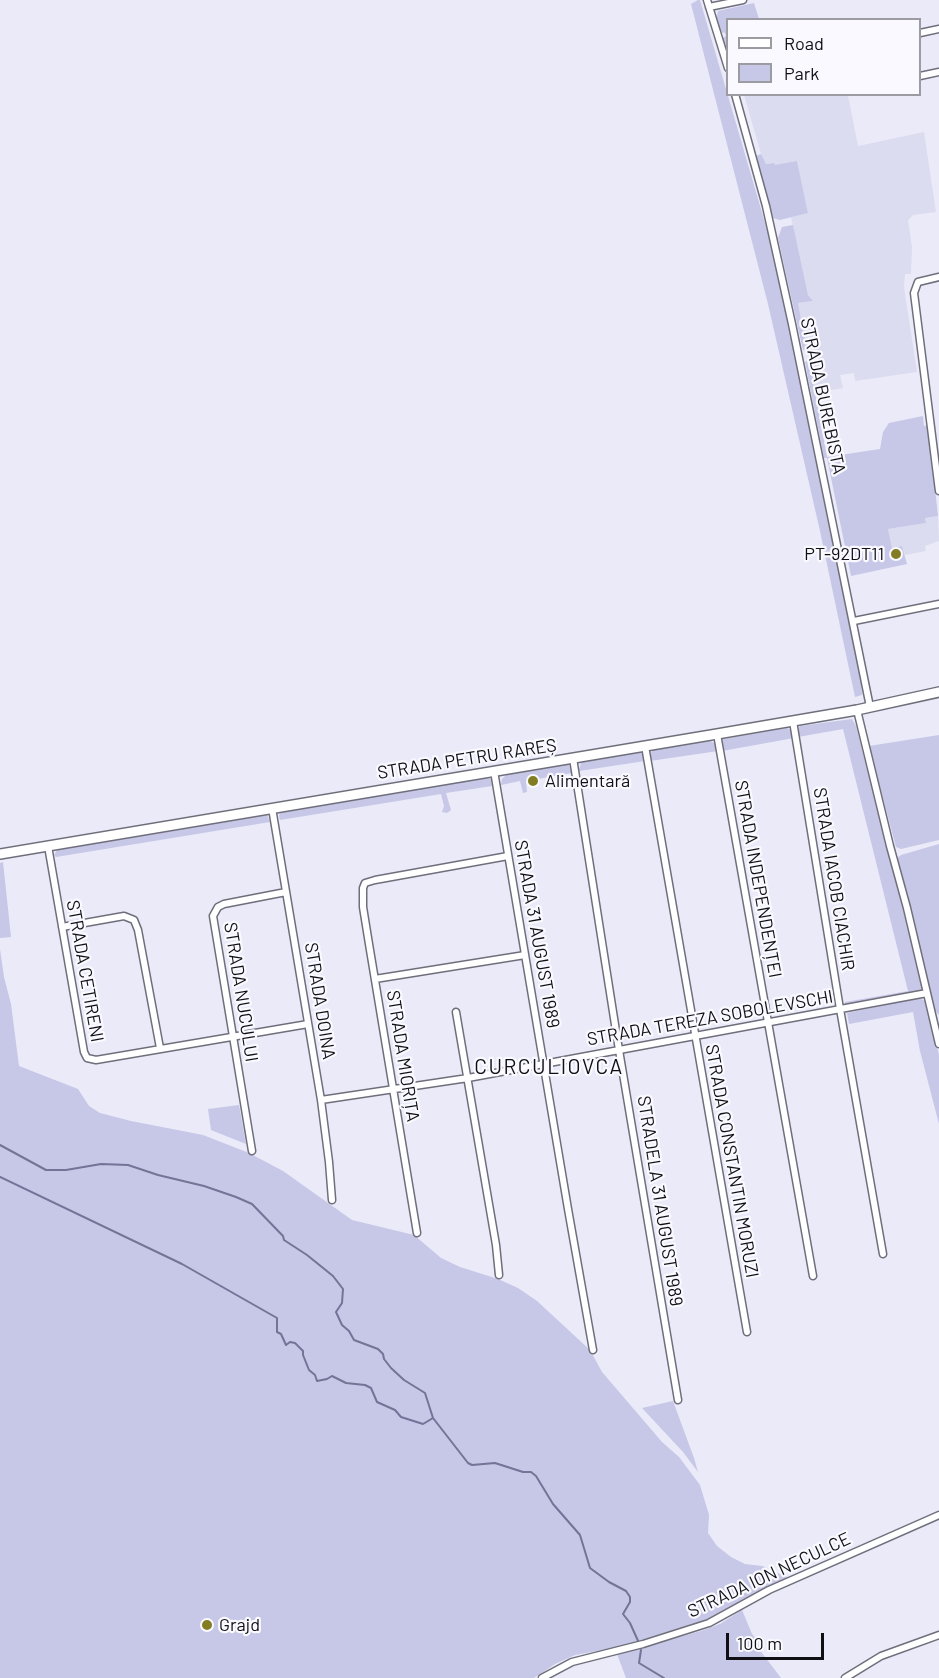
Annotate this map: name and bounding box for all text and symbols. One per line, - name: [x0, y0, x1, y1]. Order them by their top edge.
- legend: [726, 18, 921, 96]
- text: Road: [784, 32, 824, 54]
- text: Park: [784, 62, 819, 84]
- street label: STRADA BUREBISTA: [796, 316, 850, 476]
- place label: PT-92DT11: [804, 543, 884, 565]
- marker: PT-92DT11: [889, 547, 903, 561]
- street label: STRADA PETRU RAREȘ: [376, 734, 558, 784]
- place label: Alimentară: [545, 770, 630, 792]
- marker: Alimentară: [526, 774, 540, 788]
- street label: STRADA INDEPENDENȚEI: [730, 779, 786, 979]
- street label: STRADA IACOB CIACHIR: [809, 786, 859, 972]
- street label: STRADA 31 AUGUST 1989: [510, 838, 564, 1030]
- street label: STRADA CETIRENI: [62, 898, 108, 1044]
- street label: STRADA NUCULUI: [219, 921, 263, 1063]
- street label: STRADA DOINA: [300, 941, 340, 1061]
- street label: STRADA TEREZA SOBOLEVSCHI: [585, 986, 835, 1050]
- street label: STRADA MIORIȚA: [382, 989, 424, 1123]
- street label: STRADA CONSTANTIN MORUZI: [701, 1042, 763, 1280]
- district label: CURCULIOVCA: [474, 1054, 624, 1080]
- street label: STRADELA 31 AUGUST 1989: [633, 1094, 687, 1308]
- street label: STRADA ION NECULCE: [684, 1528, 854, 1622]
- place label: Grajd: [219, 1614, 260, 1636]
- marker: Grajd: [200, 1618, 214, 1632]
- scale bar: [729, 1621, 826, 1659]
- text: 100 m: [737, 1632, 782, 1654]

